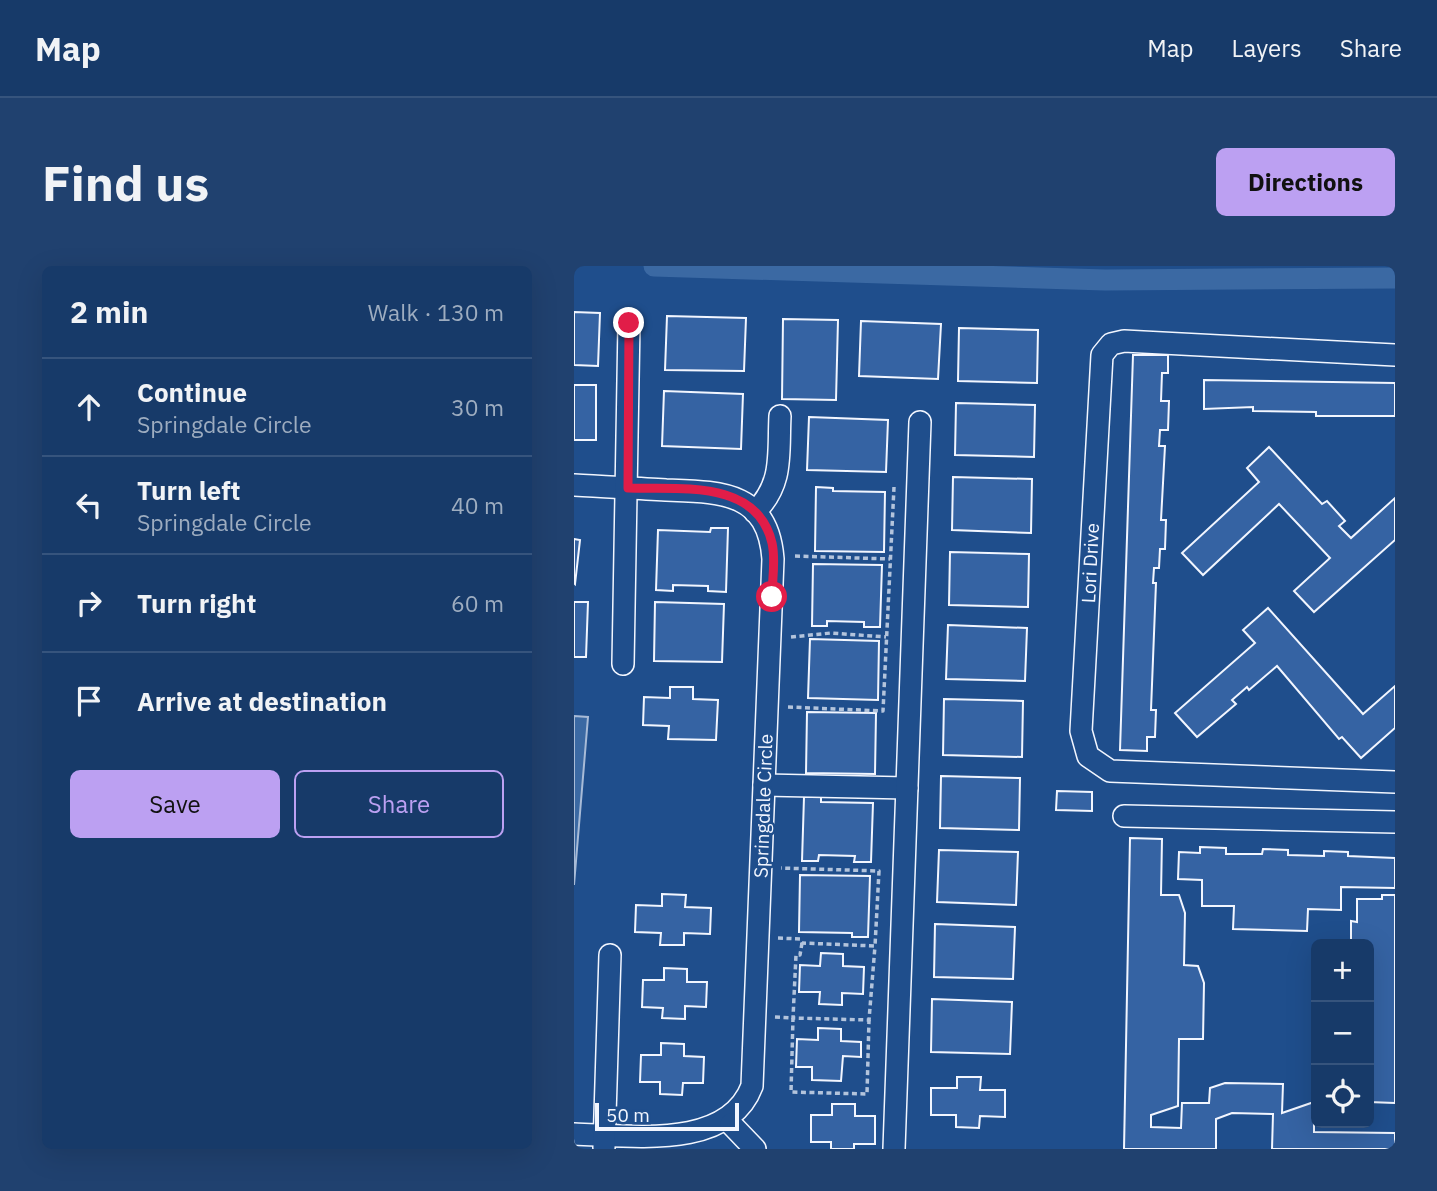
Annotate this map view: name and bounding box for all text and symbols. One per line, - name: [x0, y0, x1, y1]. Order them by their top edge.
- text: Map: [35, 27, 101, 70]
- text: Map: [1147, 32, 1194, 64]
- text: Layers: [1232, 32, 1302, 64]
- text: Share: [1340, 32, 1402, 64]
- button: Directions: [1216, 148, 1395, 216]
- text: Find us: [42, 151, 209, 214]
- text: 2 min: [70, 292, 148, 331]
- text: Walk · 130 m: [368, 297, 504, 327]
- route end: [613, 307, 644, 338]
- text: Continue: [137, 375, 247, 409]
- icon: ahead: [70, 388, 108, 426]
- text: 30 m: [451, 392, 504, 422]
- text: Springdale Circle: [137, 409, 312, 439]
- text: Turn left: [137, 473, 240, 507]
- icon: left: [70, 486, 108, 524]
- text: 40 m: [451, 490, 504, 520]
- text: Springdale Circle: [137, 507, 312, 537]
- street label: Lori Drive: [1076, 522, 1104, 604]
- route start: [756, 581, 787, 612]
- icon: right: [70, 584, 108, 622]
- text: Turn right: [137, 586, 256, 620]
- text: 60 m: [451, 588, 504, 618]
- icon: arrive: [70, 682, 108, 720]
- text: Arrive at destination: [137, 684, 387, 718]
- street label: Springdale Circle: [748, 733, 778, 879]
- button: Save: [70, 770, 280, 838]
- button: Share: [294, 770, 504, 838]
- map controls: [1311, 939, 1374, 1128]
- button: +: [1311, 939, 1374, 1002]
- button: −: [1311, 1002, 1374, 1065]
- button: locate: [1311, 1065, 1374, 1128]
- scale bar: [595, 1100, 738, 1132]
- text: 50 m: [606, 1103, 650, 1127]

